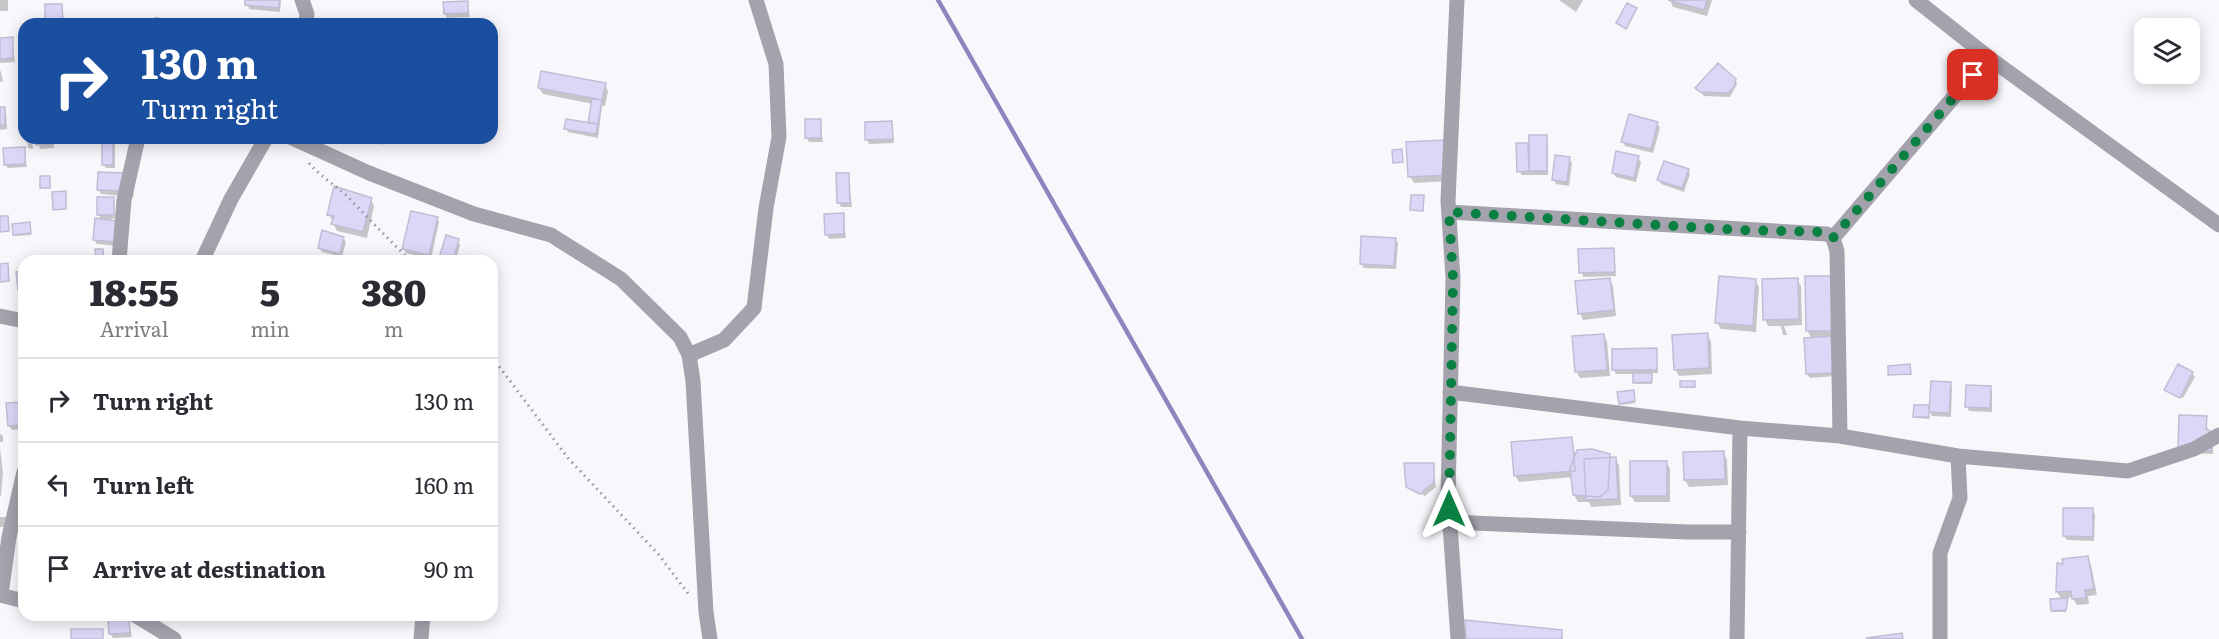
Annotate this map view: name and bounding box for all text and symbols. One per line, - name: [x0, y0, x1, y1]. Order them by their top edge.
- map controls: [2134, 18, 2200, 84]
- button: layers: [2134, 18, 2200, 84]
- text: 130 m: [141, 30, 258, 92]
- icon: right: [42, 42, 120, 120]
- pin: [1947, 49, 1998, 100]
- icon: arrive: [1956, 58, 1989, 91]
- text: Turn right: [141, 87, 278, 127]
- text: 18:55: [89, 264, 179, 317]
- text: 5: [260, 264, 280, 317]
- text: 380: [361, 264, 427, 317]
- text: Arrival: [100, 313, 168, 343]
- text: min: [250, 313, 290, 343]
- text: m: [384, 313, 404, 343]
- icon: right: [42, 384, 75, 417]
- text: Turn right: [93, 384, 213, 417]
- text: 130 m: [415, 384, 474, 417]
- icon: left: [42, 468, 75, 501]
- text: Turn left: [93, 468, 194, 501]
- text: 160 m: [415, 468, 474, 501]
- position arrow: [1417, 477, 1481, 541]
- icon: arrive: [42, 552, 75, 585]
- text: Arrive at destination: [93, 552, 326, 585]
- text: 90 m: [424, 552, 474, 585]

